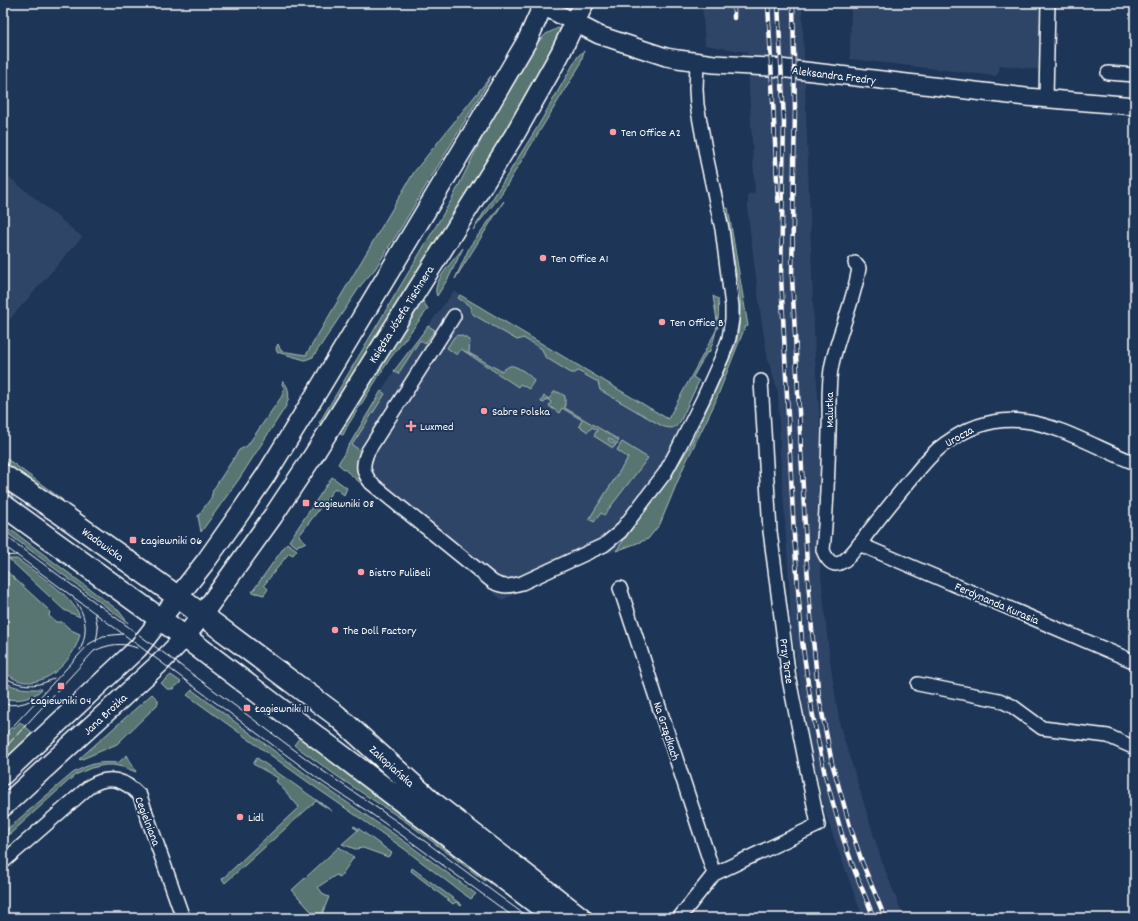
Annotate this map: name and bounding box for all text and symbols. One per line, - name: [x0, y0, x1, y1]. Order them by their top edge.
- street label: Aleksandra Fredry: [791, 63, 878, 90]
- place label: Ten Office A2: [621, 125, 681, 142]
- marker: Ten Office A2: [608, 127, 618, 137]
- place label: Ten Office A1: [551, 251, 608, 268]
- marker: Ten Office A1: [538, 253, 548, 263]
- street label: Księdza Józefa Tischnera: [365, 262, 439, 367]
- place label: Ten Office B: [670, 315, 724, 332]
- marker: Ten Office B: [657, 317, 667, 327]
- street label: Malutka: [822, 392, 839, 428]
- place label: Sabre Polska: [492, 404, 550, 421]
- marker: Sabre Polska: [479, 406, 489, 416]
- place label: Luxmed: [420, 419, 454, 436]
- marker: Luxmed: [405, 420, 417, 432]
- street label: Urocza: [942, 422, 978, 452]
- place label: Łagiewniki 08: [313, 496, 374, 513]
- marker: Łagiewniki 08: [301, 498, 311, 508]
- street label: Wadowicka: [77, 524, 127, 567]
- place label: Łagiewniki 06: [140, 533, 202, 550]
- marker: Łagiewniki 06: [128, 535, 138, 545]
- place label: Bistro FuliBeli: [369, 565, 431, 582]
- marker: Bistro FuliBeli: [356, 567, 366, 577]
- street label: Ferdynanda Kurasia: [952, 579, 1041, 630]
- place label: The Doll Factory: [343, 623, 417, 640]
- marker: The Doll Factory: [330, 625, 340, 635]
- street label: Przy Torze: [774, 638, 797, 685]
- marker: Łagiewniki 04: [56, 681, 66, 691]
- street label: Jana Brożka: [80, 690, 132, 740]
- place label: Łagiewniki 04: [30, 693, 91, 710]
- street label: Na Grządkach: [648, 700, 683, 763]
- place label: Łagiewniki 11: [254, 701, 309, 718]
- marker: Łagiewniki 11: [242, 703, 252, 713]
- street label: Zakopiańska: [365, 742, 418, 792]
- street label: Cegielniana: [129, 795, 164, 849]
- place label: Lidl: [248, 810, 264, 827]
- marker: Lidl: [235, 812, 245, 822]

